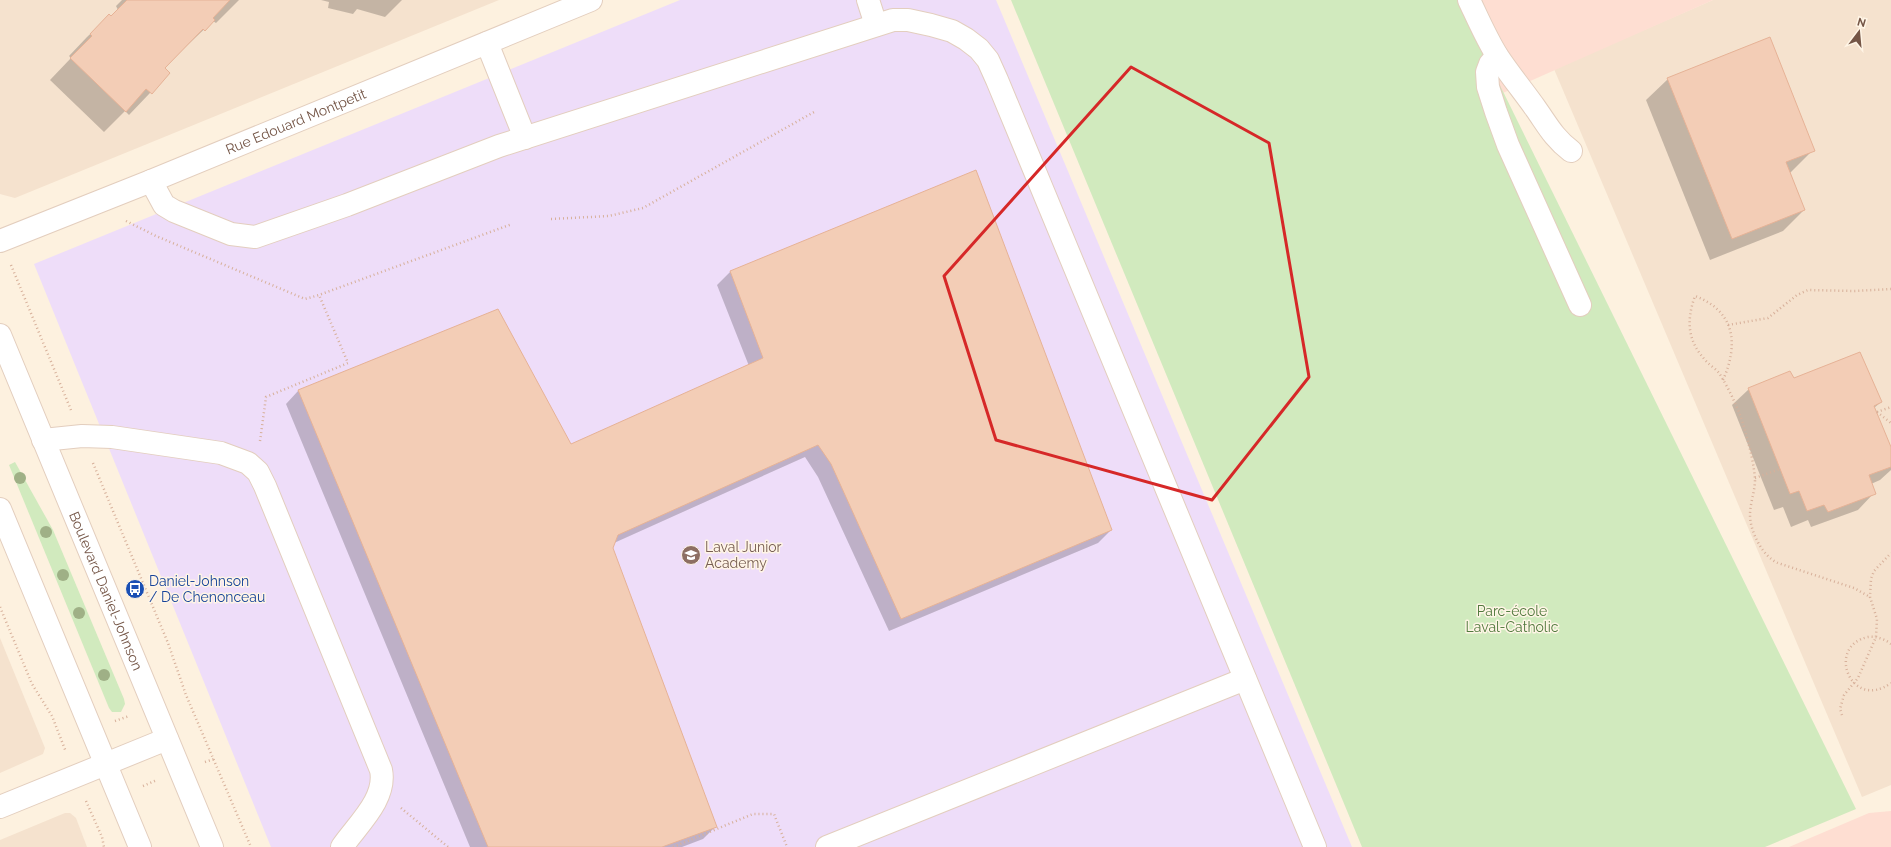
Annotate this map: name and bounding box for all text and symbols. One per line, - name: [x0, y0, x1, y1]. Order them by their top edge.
- north arrow: [1839, 12, 1879, 52]
- text: N: [1856, 15, 1867, 30]
- street label: Rue Edouard Montpetit: [223, 85, 368, 157]
- street label: Boulevard Daniel-Johnson: [66, 509, 146, 673]
- place label: Laval Junior Academy: [705, 539, 782, 571]
- school or university icon: Laval Junior Academy: [680, 544, 702, 566]
- place label: Daniel-Johnson / De Chenonceau: [149, 573, 265, 605]
- bus stop icon: Daniel-Johnson / De Chenonceau: [124, 578, 146, 600]
- park label: Parc-école Laval-Catholic: [1466, 603, 1559, 635]

